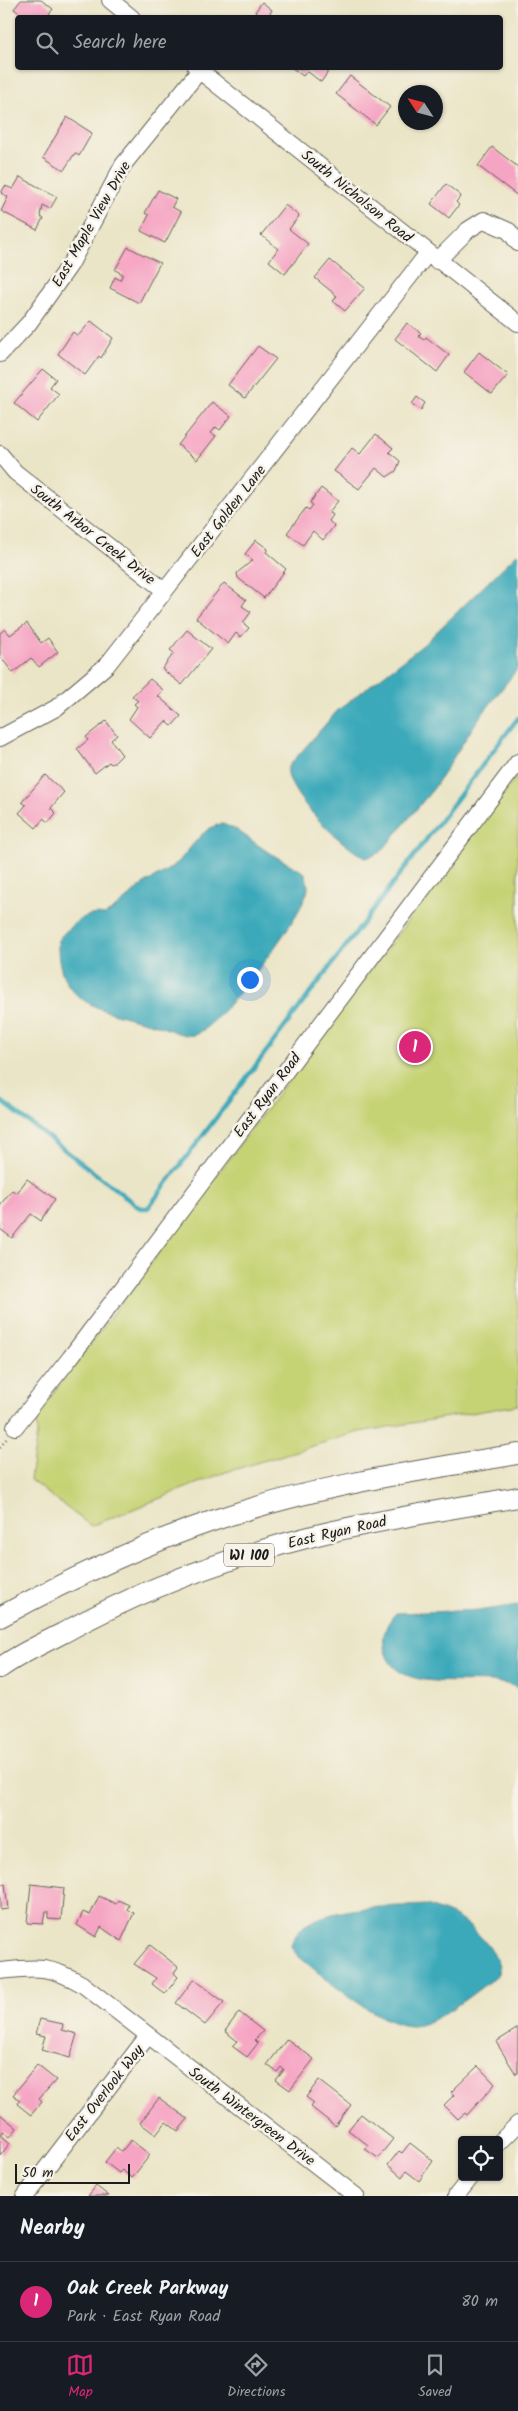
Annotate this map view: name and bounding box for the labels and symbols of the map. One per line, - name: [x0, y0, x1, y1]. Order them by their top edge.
- north arrow: [398, 85, 443, 130]
- street label: South Nicholson Road: [295, 144, 418, 250]
- street label: East Maple View Drive: [46, 157, 138, 292]
- street label: East Golden Lane: [185, 460, 273, 563]
- street label: South Arbor Creek Drive: [25, 478, 160, 592]
- your location: [237, 967, 263, 993]
- pin: 1: [399, 1028, 431, 1066]
- street label: East Ryan Road: [228, 1048, 308, 1143]
- street label: East Ryan Road: [285, 1510, 390, 1556]
- road number: WI 100: [224, 1544, 274, 1566]
- street label: East Overlook Way: [59, 2039, 151, 2147]
- street label: South Wintergreen Drive: [183, 2061, 320, 2173]
- scale bar: [15, 2161, 130, 2184]

